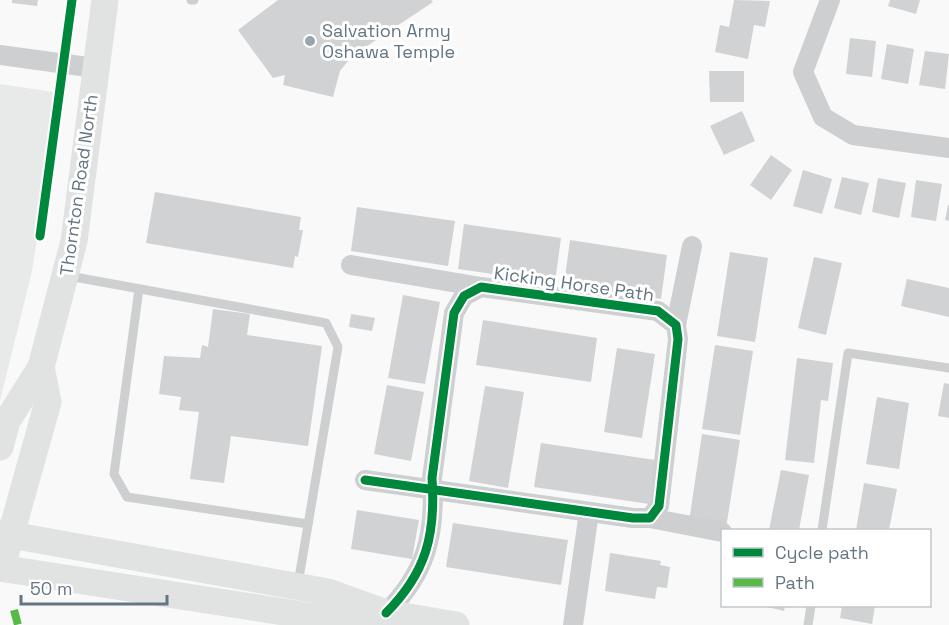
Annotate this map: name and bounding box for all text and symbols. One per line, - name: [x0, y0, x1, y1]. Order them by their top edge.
- place label: Salvation Army Oshawa Temple: [322, 19, 455, 63]
- marker: Salvation Army Oshawa Temple: [303, 34, 317, 48]
- street label: Thornton Road North: [54, 93, 103, 277]
- street label: Kicking Horse Path: [493, 261, 656, 306]
- legend: [721, 529, 931, 607]
- text: Cycle path: [775, 541, 869, 564]
- scale bar: [21, 568, 166, 606]
- text: Path: [775, 571, 815, 594]
- text: 50 m: [30, 577, 72, 600]

